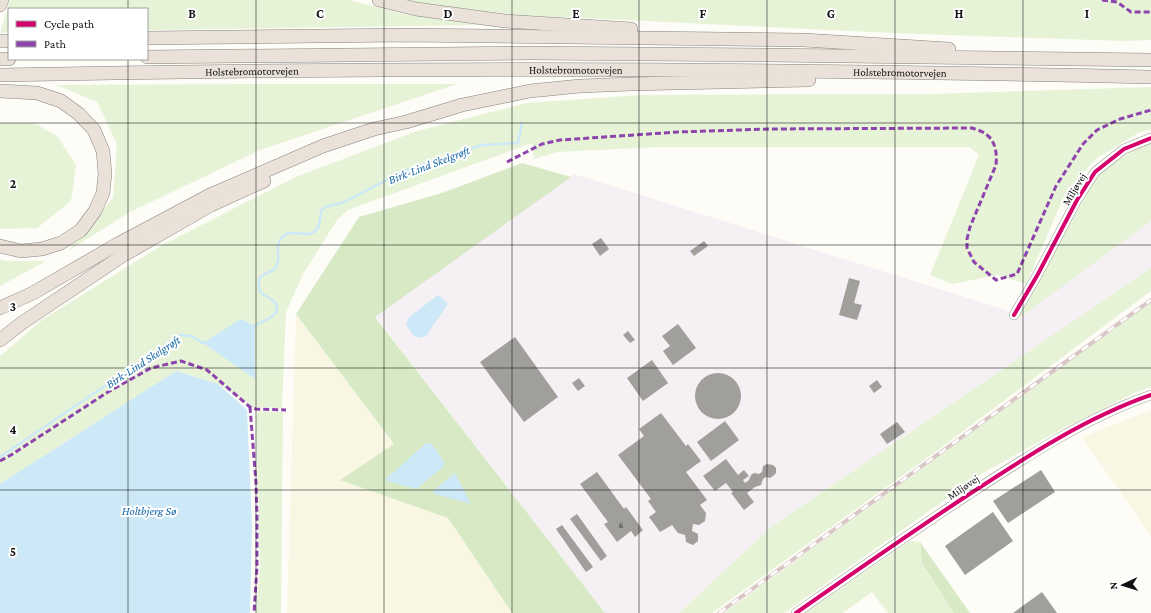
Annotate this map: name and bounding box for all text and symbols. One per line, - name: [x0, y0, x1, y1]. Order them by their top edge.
- text: B: [188, 6, 196, 21]
- text: C: [316, 6, 324, 21]
- text: D: [444, 6, 453, 21]
- text: E: [572, 6, 580, 21]
- text: F: [700, 6, 707, 21]
- text: G: [827, 6, 835, 21]
- text: H: [955, 6, 964, 21]
- text: I: [1085, 6, 1089, 21]
- legend: [8, 8, 148, 60]
- text: Cycle path: [44, 17, 95, 31]
- text: Path: [44, 37, 66, 51]
- street label: Holstebromotorvejen: [529, 64, 623, 77]
- street label: Holstebromotorvejen: [205, 65, 299, 78]
- street label: Holstebromotorvejen: [853, 66, 947, 80]
- water label: Birk-Lind Skelgrøft: [386, 143, 472, 187]
- street label: Miljøvej: [1060, 170, 1089, 208]
- text: 2: [10, 176, 17, 191]
- text: 3: [10, 299, 16, 314]
- water label: Birk-Lind Skelgrøft: [103, 332, 183, 391]
- text: 4: [9, 422, 17, 437]
- street label: Miljøvej: [945, 472, 982, 503]
- water label: Holtbjerg Sø: [122, 504, 177, 518]
- house number: 6: [619, 520, 624, 530]
- text: 5: [10, 544, 16, 559]
- north arrow: [1103, 565, 1143, 605]
- text: N: [1107, 581, 1119, 590]

